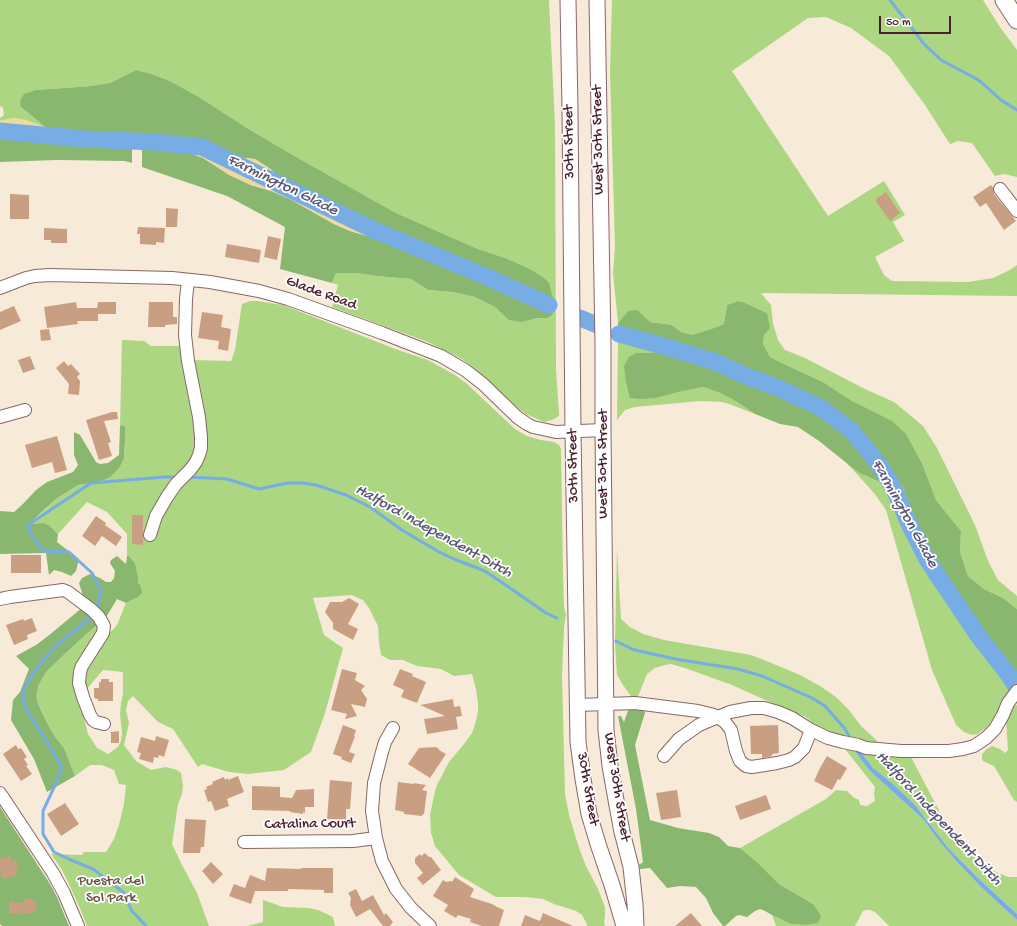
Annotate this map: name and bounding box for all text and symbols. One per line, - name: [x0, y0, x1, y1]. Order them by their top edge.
- scale bar: [881, 8, 953, 34]
- text: 50 m: [886, 16, 911, 30]
- street label: West 30th Street: [589, 85, 609, 195]
- street label: 30th Street: [560, 105, 580, 179]
- water label: Farmington Glade: [224, 151, 340, 221]
- street label: Glade Road: [283, 273, 359, 315]
- street label: West 30th Street: [595, 409, 613, 519]
- street label: 30th Street: [564, 429, 584, 503]
- water label: Farmington Glade: [866, 457, 942, 571]
- water label: Halford Independent Ditch: [351, 481, 515, 583]
- street label: West 30th Street: [599, 731, 633, 843]
- water label: Halford Independent Ditch: [871, 748, 1005, 890]
- street label: 30th Street: [572, 751, 602, 827]
- street label: Catalina Court: [264, 815, 356, 835]
- park label: Puesta del Sol Park: [78, 873, 144, 908]

